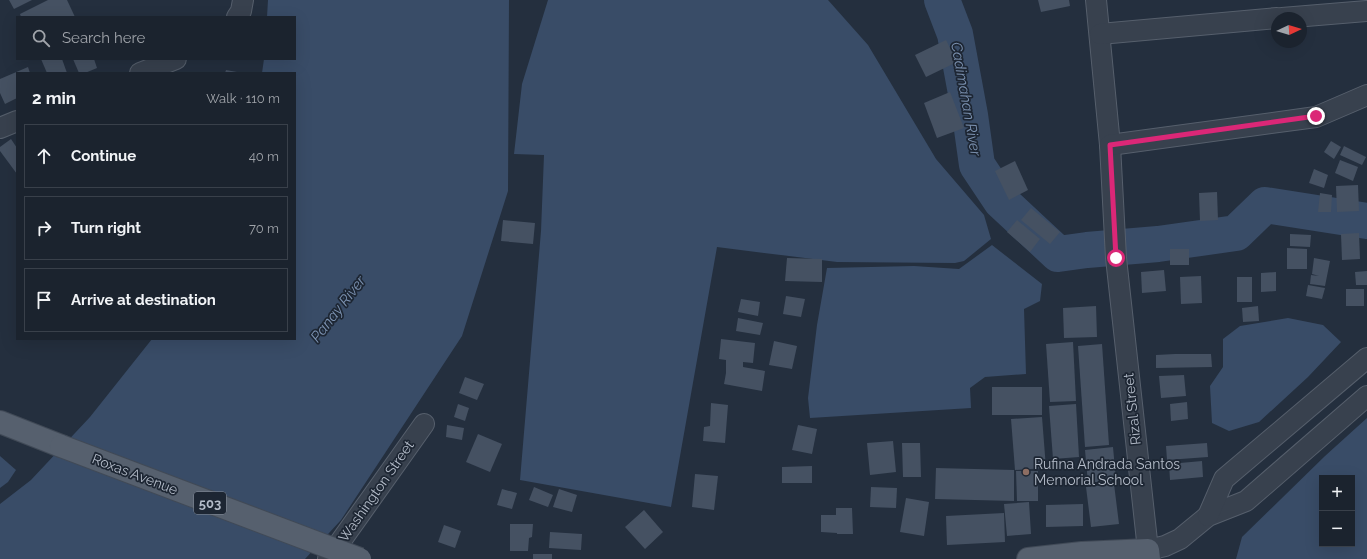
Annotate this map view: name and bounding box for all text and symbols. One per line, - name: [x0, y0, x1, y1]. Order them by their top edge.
- north arrow: [1271, 12, 1307, 48]
- search box: [16, 16, 296, 60]
- icon: search: [30, 27, 52, 49]
- text: Search here: [62, 29, 145, 47]
- water label: Cadimahan River: [947, 41, 985, 158]
- text: 2 min: [32, 88, 76, 108]
- text: Walk · 110 m: [206, 91, 280, 106]
- route end: [1307, 107, 1325, 125]
- icon: ahead: [33, 145, 55, 167]
- text: Continue: [71, 147, 136, 165]
- text: 40 m: [249, 149, 279, 164]
- icon: right: [33, 217, 55, 239]
- text: Turn right: [71, 219, 141, 237]
- text: 70 m: [249, 221, 279, 236]
- route start: [1107, 249, 1125, 267]
- water label: Panay River: [307, 272, 370, 346]
- icon: arrive: [33, 289, 55, 311]
- text: Arrive at destination: [71, 291, 216, 309]
- street label: Rizal Street: [1120, 372, 1144, 446]
- street label: Washington Street: [335, 437, 417, 545]
- street label: Roxas Avenue: [90, 450, 180, 498]
- place label: Rufina Andrada Santos Memorial School: [1034, 456, 1180, 488]
- marker: Rufina Andrada Santos Memorial School: [1021, 467, 1031, 477]
- map controls: [1319, 475, 1355, 547]
- button: +: [1319, 475, 1355, 511]
- road number: 503: [194, 492, 226, 514]
- button: −: [1319, 511, 1355, 547]

